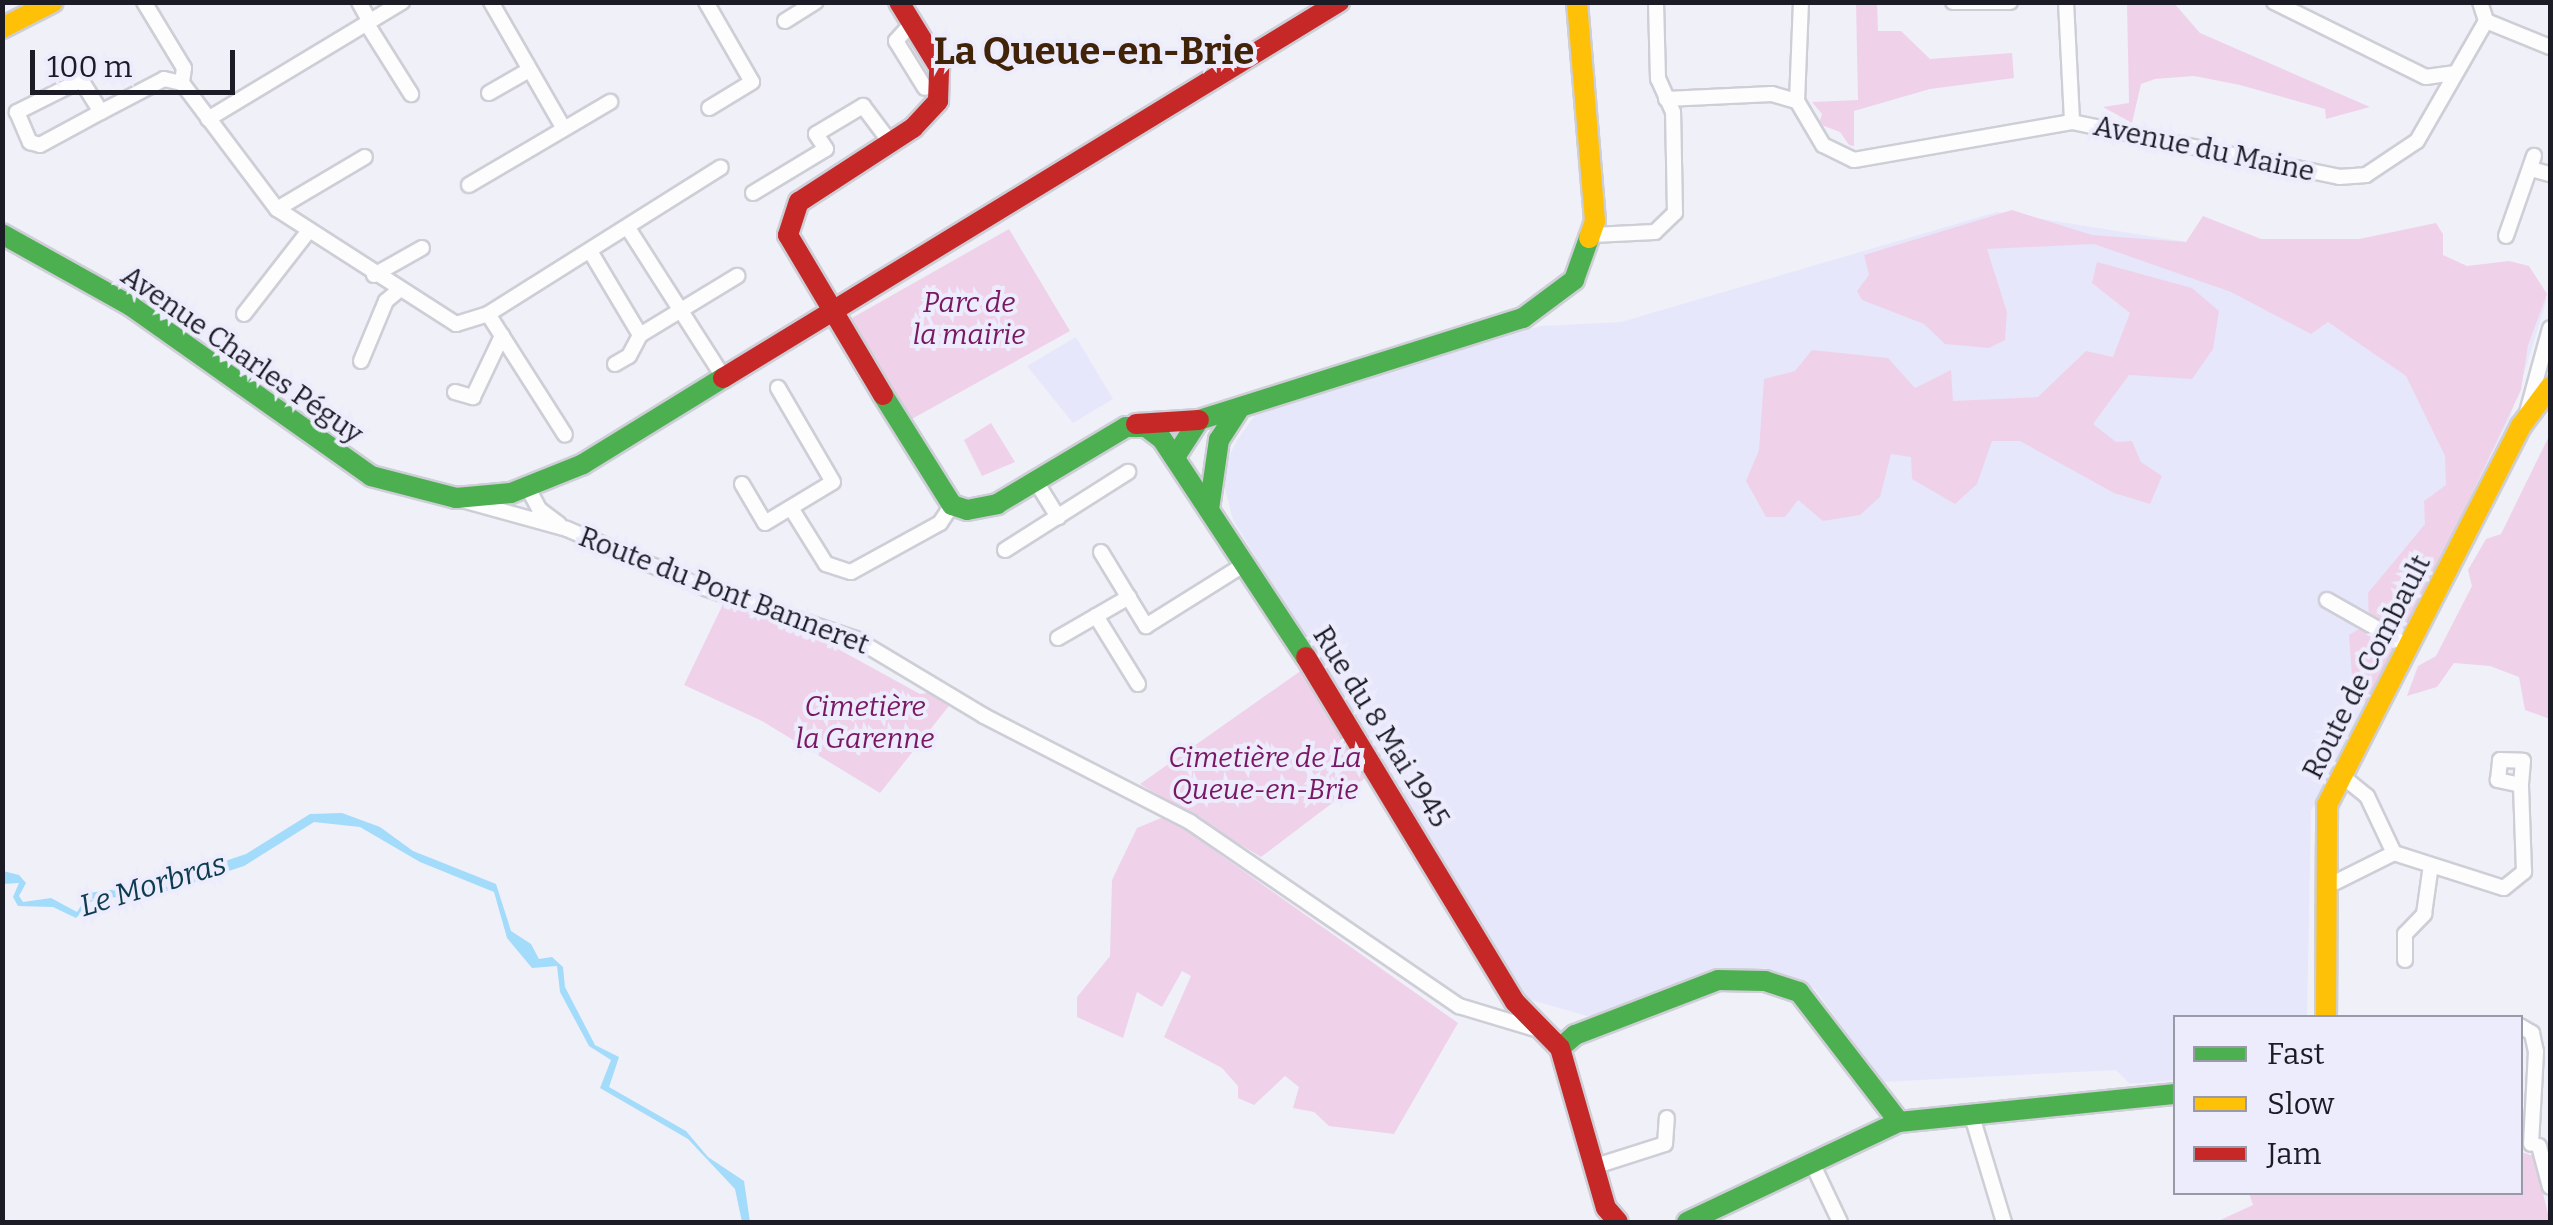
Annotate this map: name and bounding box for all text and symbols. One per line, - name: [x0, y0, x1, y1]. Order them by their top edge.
- district label: La Queue-en-Brie: [934, 29, 1254, 75]
- scale bar: [35, 30, 240, 92]
- text: 100 m: [47, 49, 132, 85]
- street label: Avenue du Maine: [2091, 109, 2317, 189]
- street label: Avenue Charles Péguy: [115, 259, 369, 451]
- park label: Parc de la mairie: [913, 286, 1025, 352]
- street label: Route du Pont Banneret: [574, 520, 874, 662]
- street label: Route de Combault: [2296, 549, 2438, 785]
- street label: Rue du 8 Mai 1945: [1306, 620, 1456, 834]
- park label: Cimetière la Garenne: [796, 690, 934, 756]
- park label: Cimetière de La Queue-en-Brie: [1168, 741, 1362, 807]
- water label: Le Morbras: [75, 846, 231, 924]
- legend: [2173, 1015, 2523, 1195]
- text: Fast: [2267, 1036, 2325, 1072]
- text: Slow: [2267, 1086, 2334, 1122]
- text: Jam: [2267, 1136, 2321, 1172]

